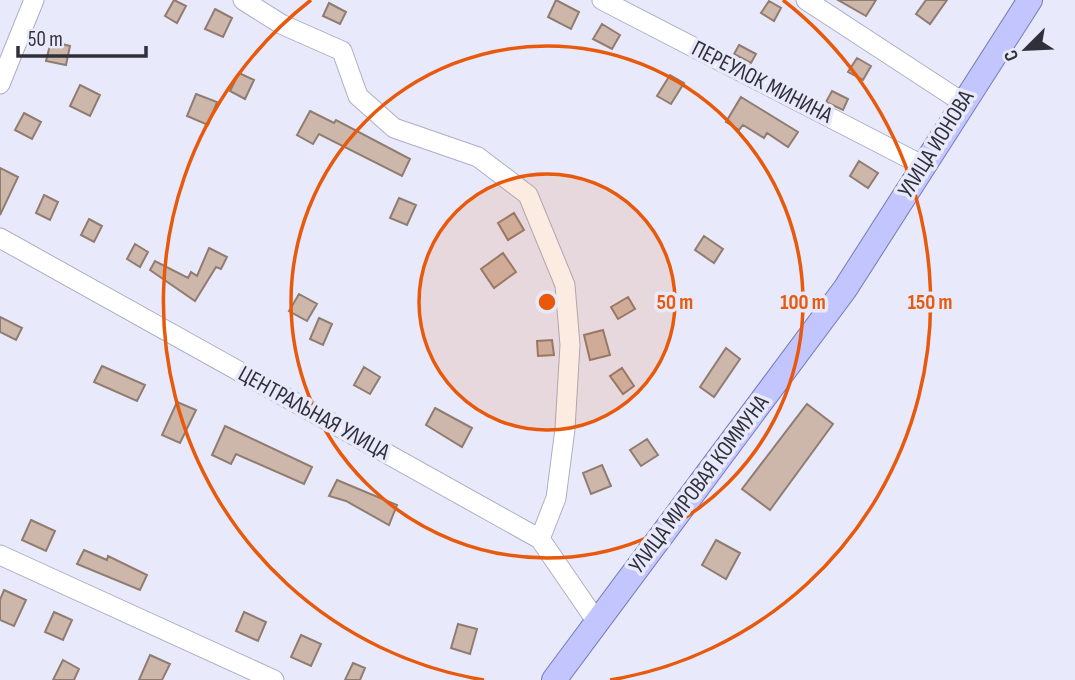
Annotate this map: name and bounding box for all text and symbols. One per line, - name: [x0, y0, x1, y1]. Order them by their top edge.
- scale bar: [18, 14, 145, 58]
- north arrow: [991, 14, 1061, 84]
- text: 50 m: [28, 27, 63, 52]
- street label: ПЕРЕУЛОК МИНИНА: [687, 35, 837, 129]
- text: С: [999, 46, 1024, 64]
- street label: УЛИЦА ИОНОВА: [892, 85, 980, 203]
- centre of rings: [535, 290, 559, 314]
- text: 50 m: [657, 290, 693, 315]
- text: 100 m: [780, 290, 826, 315]
- text: 150 m: [908, 290, 952, 315]
- street label: ЦЕНТРАЛЬНАЯ УЛИЦА: [233, 360, 395, 466]
- street label: УЛИЦА МИРОВАЯ КОММУНА: [623, 389, 775, 579]

